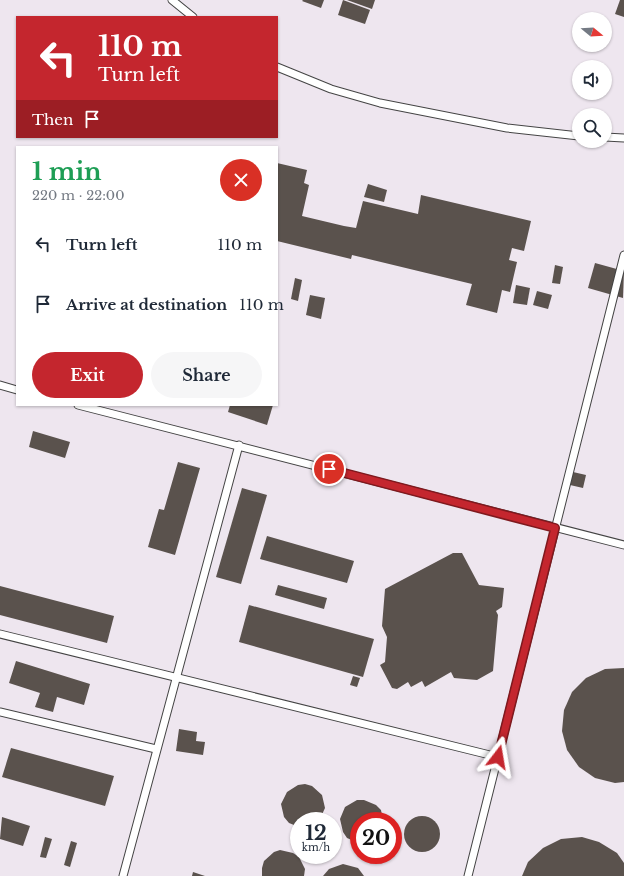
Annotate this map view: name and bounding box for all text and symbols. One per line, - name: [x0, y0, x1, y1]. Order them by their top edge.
- north arrow: [572, 12, 612, 52]
- map controls: [572, 12, 612, 148]
- text: 110 m: [98, 29, 182, 64]
- icon: left: [32, 32, 84, 84]
- button: sound: [572, 60, 612, 100]
- text: Turn left: [98, 64, 180, 86]
- icon: arrive: [81, 108, 103, 130]
- button: search: [572, 108, 612, 148]
- text: Then: [32, 110, 73, 129]
- text: 1 min: [32, 157, 102, 186]
- button: close: [220, 159, 262, 201]
- text: 220 m · 22:00: [32, 187, 124, 204]
- icon: left: [32, 233, 54, 255]
- text: Turn left: [66, 235, 137, 254]
- text: 110 m: [218, 235, 262, 254]
- icon: arrive: [32, 293, 54, 315]
- text: Arrive at destination: [66, 295, 227, 314]
- text: 110 m: [239, 295, 284, 314]
- button: Exit: [32, 352, 143, 398]
- button: Share: [151, 352, 262, 398]
- pin: [312, 452, 346, 486]
- icon: arrive: [318, 458, 340, 480]
- position arrow: [477, 736, 519, 778]
- speed limit sign: 20: [350, 812, 402, 864]
- text: 12: [305, 821, 327, 845]
- text: km/h: [302, 841, 330, 854]

